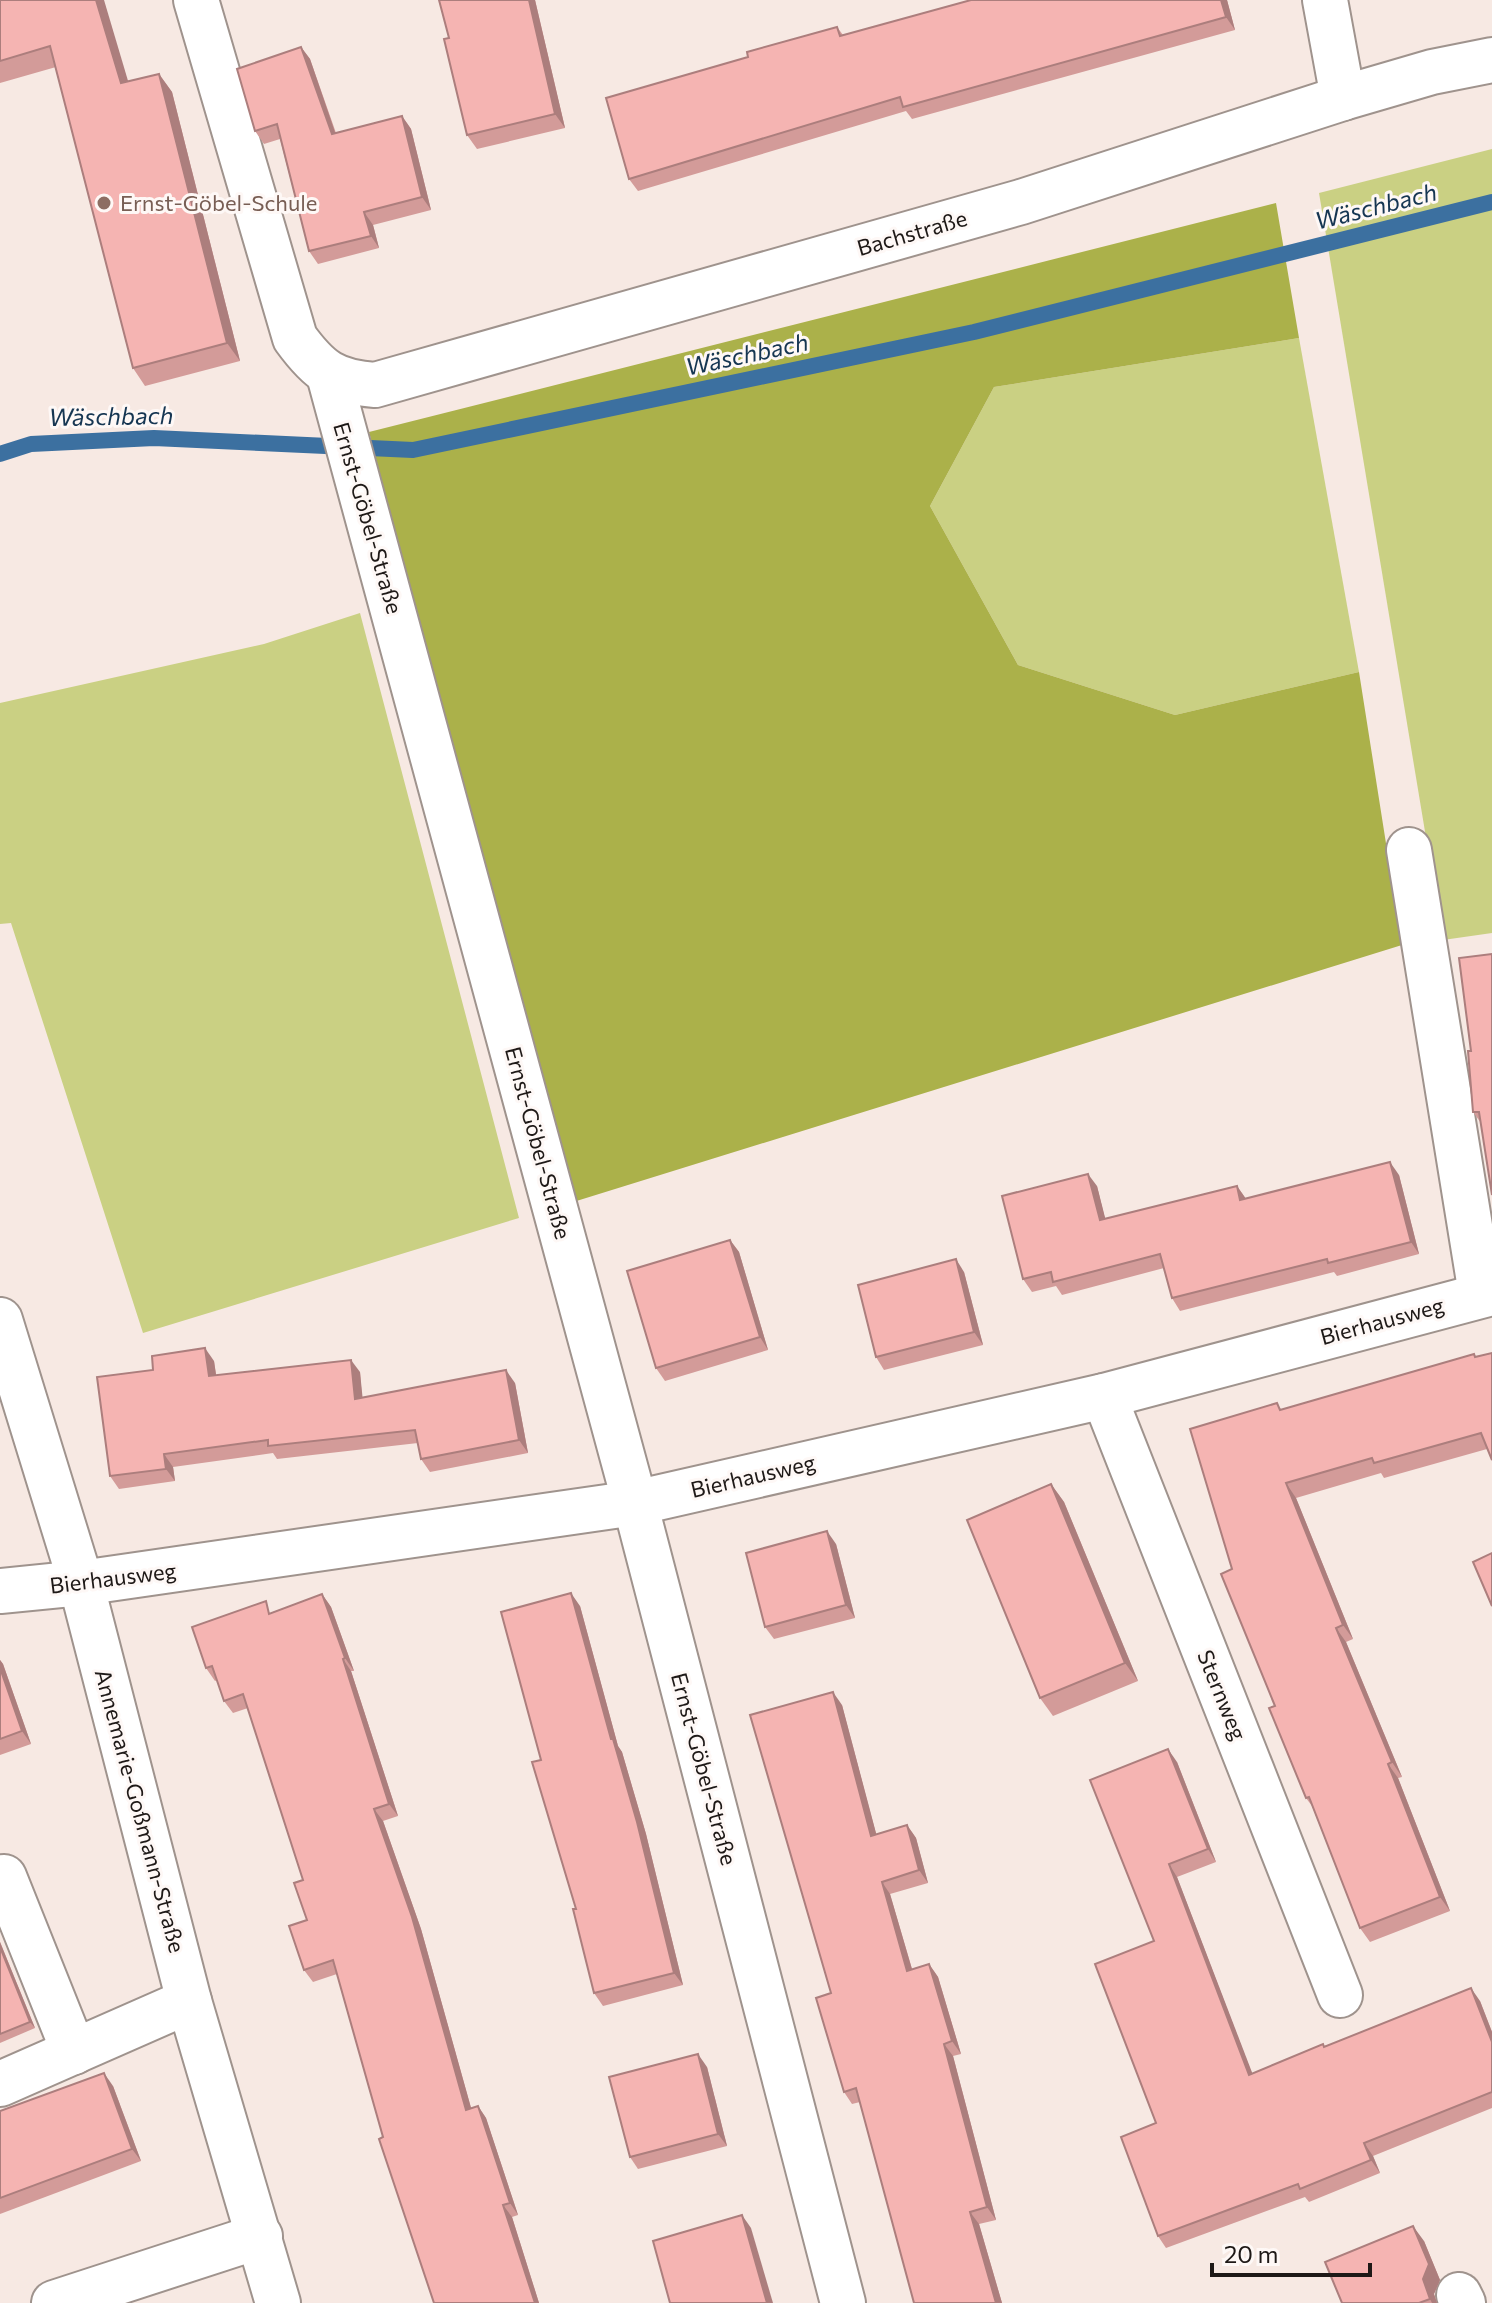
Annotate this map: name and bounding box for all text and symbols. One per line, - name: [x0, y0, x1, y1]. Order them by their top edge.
- water label: Wäschbach: [1312, 176, 1440, 235]
- place label: Ernst-Göbel-Schule: [120, 189, 317, 216]
- marker: Ernst-Göbel-Schule: [95, 194, 113, 212]
- street label: Bachstraße: [854, 204, 970, 261]
- water label: Wäschbach: [683, 326, 811, 381]
- water label: Wäschbach: [48, 400, 174, 431]
- street label: Ernst-Göbel-Straße: [328, 419, 409, 617]
- street label: Ernst-Göbel-Straße: [500, 1044, 577, 1242]
- street label: Bierhausweg: [1317, 1291, 1447, 1350]
- street label: Bierhausweg: [688, 1448, 818, 1503]
- street label: Bierhausweg: [48, 1556, 178, 1599]
- street label: Sternweg: [1192, 1646, 1253, 1744]
- street label: Annemarie-Goßmann-Straße: [90, 1666, 191, 1956]
- street label: Ernst-Göbel-Straße: [666, 1670, 743, 1868]
- scale bar: [1212, 2227, 1370, 2277]
- text: 20 m: [1224, 2239, 1278, 2268]

